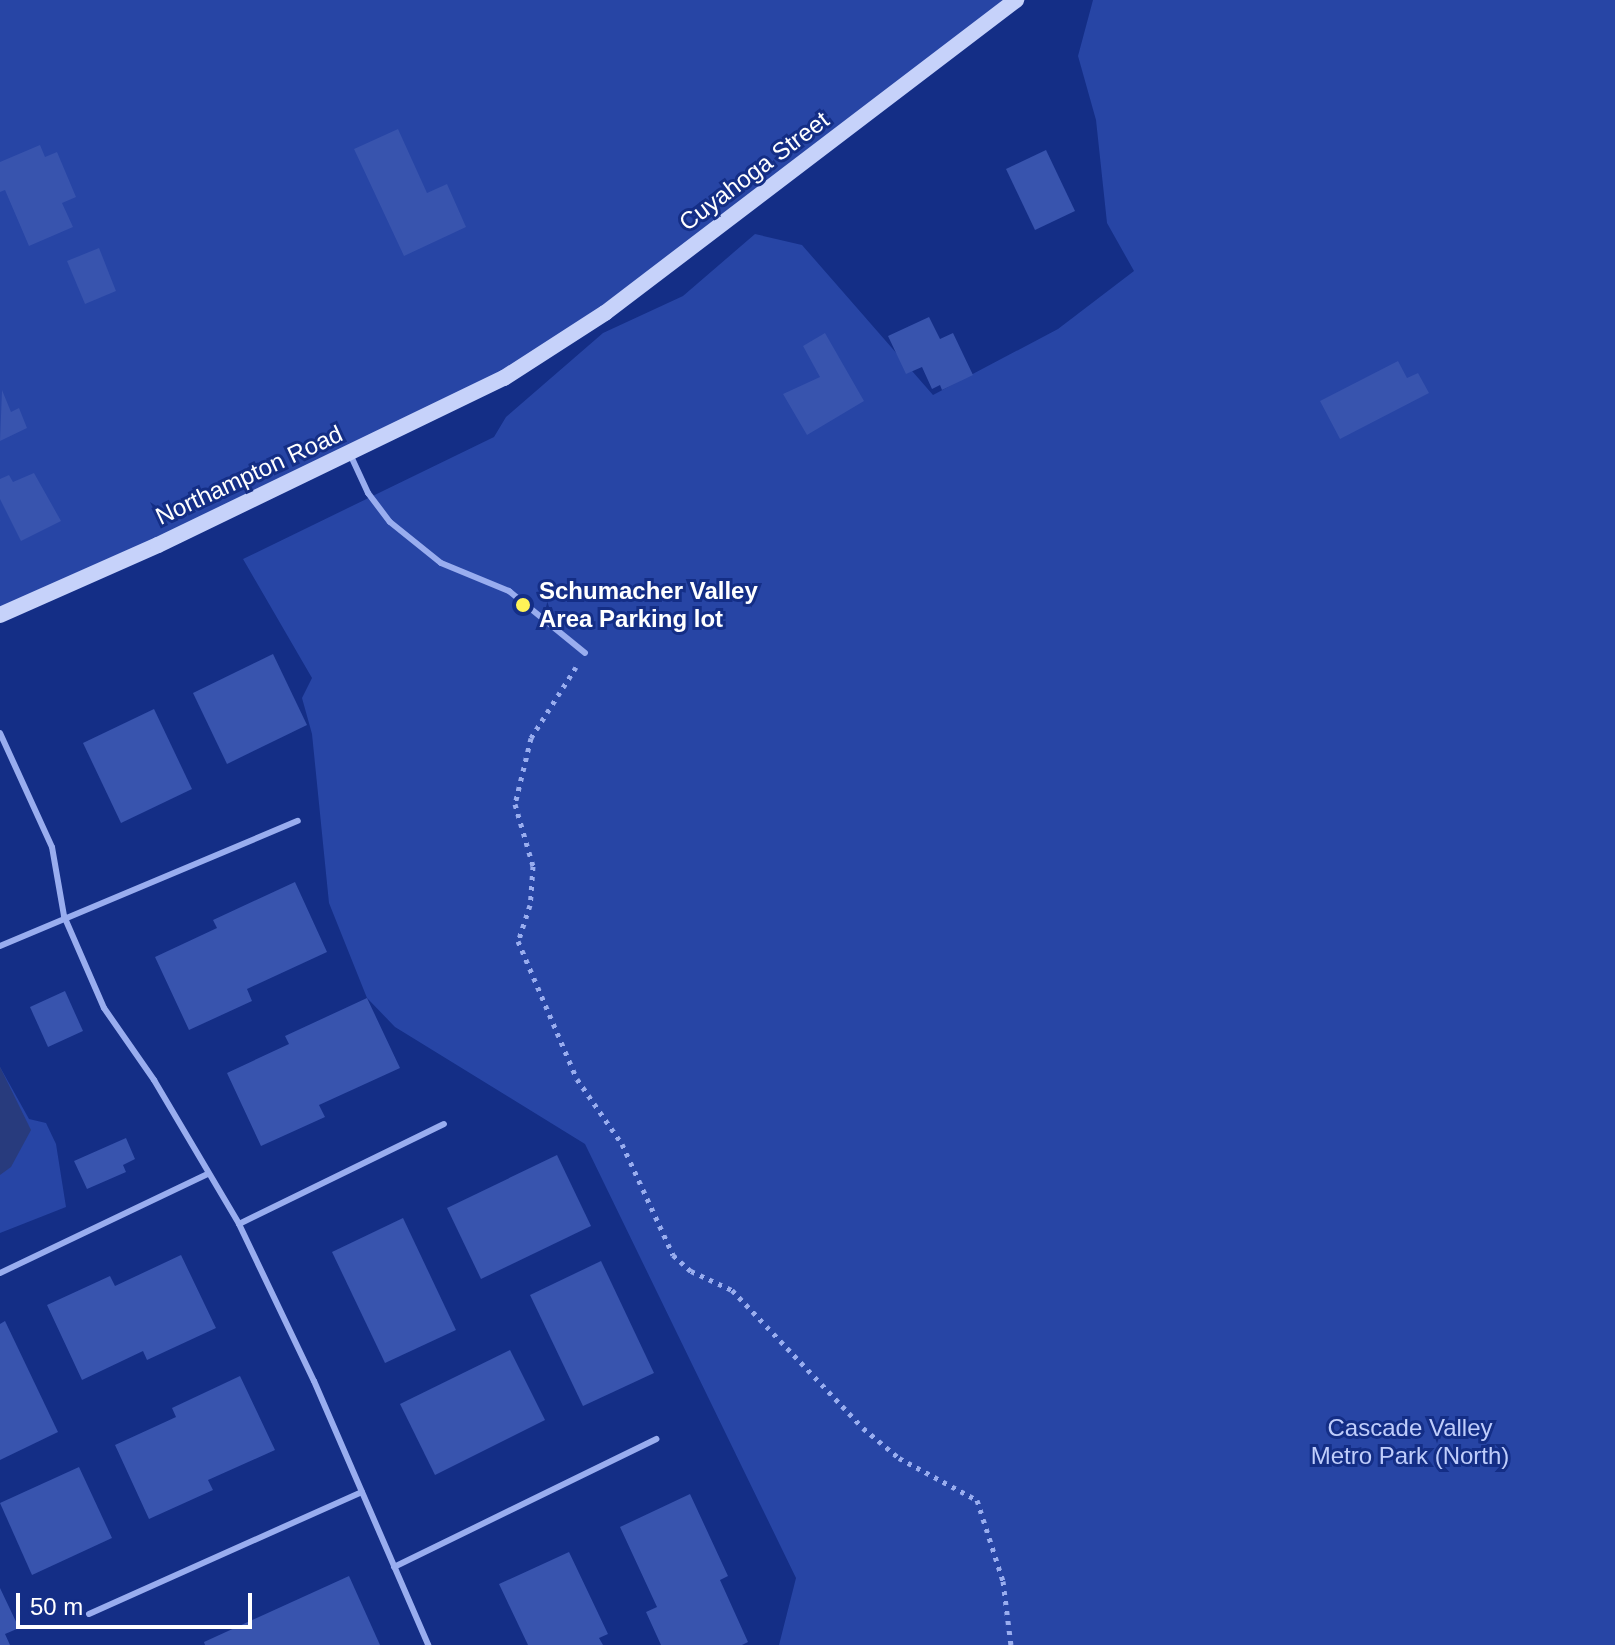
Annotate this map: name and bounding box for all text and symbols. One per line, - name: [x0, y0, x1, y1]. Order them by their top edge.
- street label: Cuyahoga Street: [673, 105, 835, 237]
- street label: Northampton Road: [151, 419, 347, 531]
- place label: Schumacher Valley Area Parking lot: [539, 577, 758, 633]
- marker: Schumacher Valley Area Parking lot: [514, 596, 532, 614]
- park label: Cascade Valley Metro Park (North): [1311, 1414, 1509, 1470]
- scale bar: [20, 1577, 256, 1627]
- text: 50 m: [30, 1593, 83, 1620]

